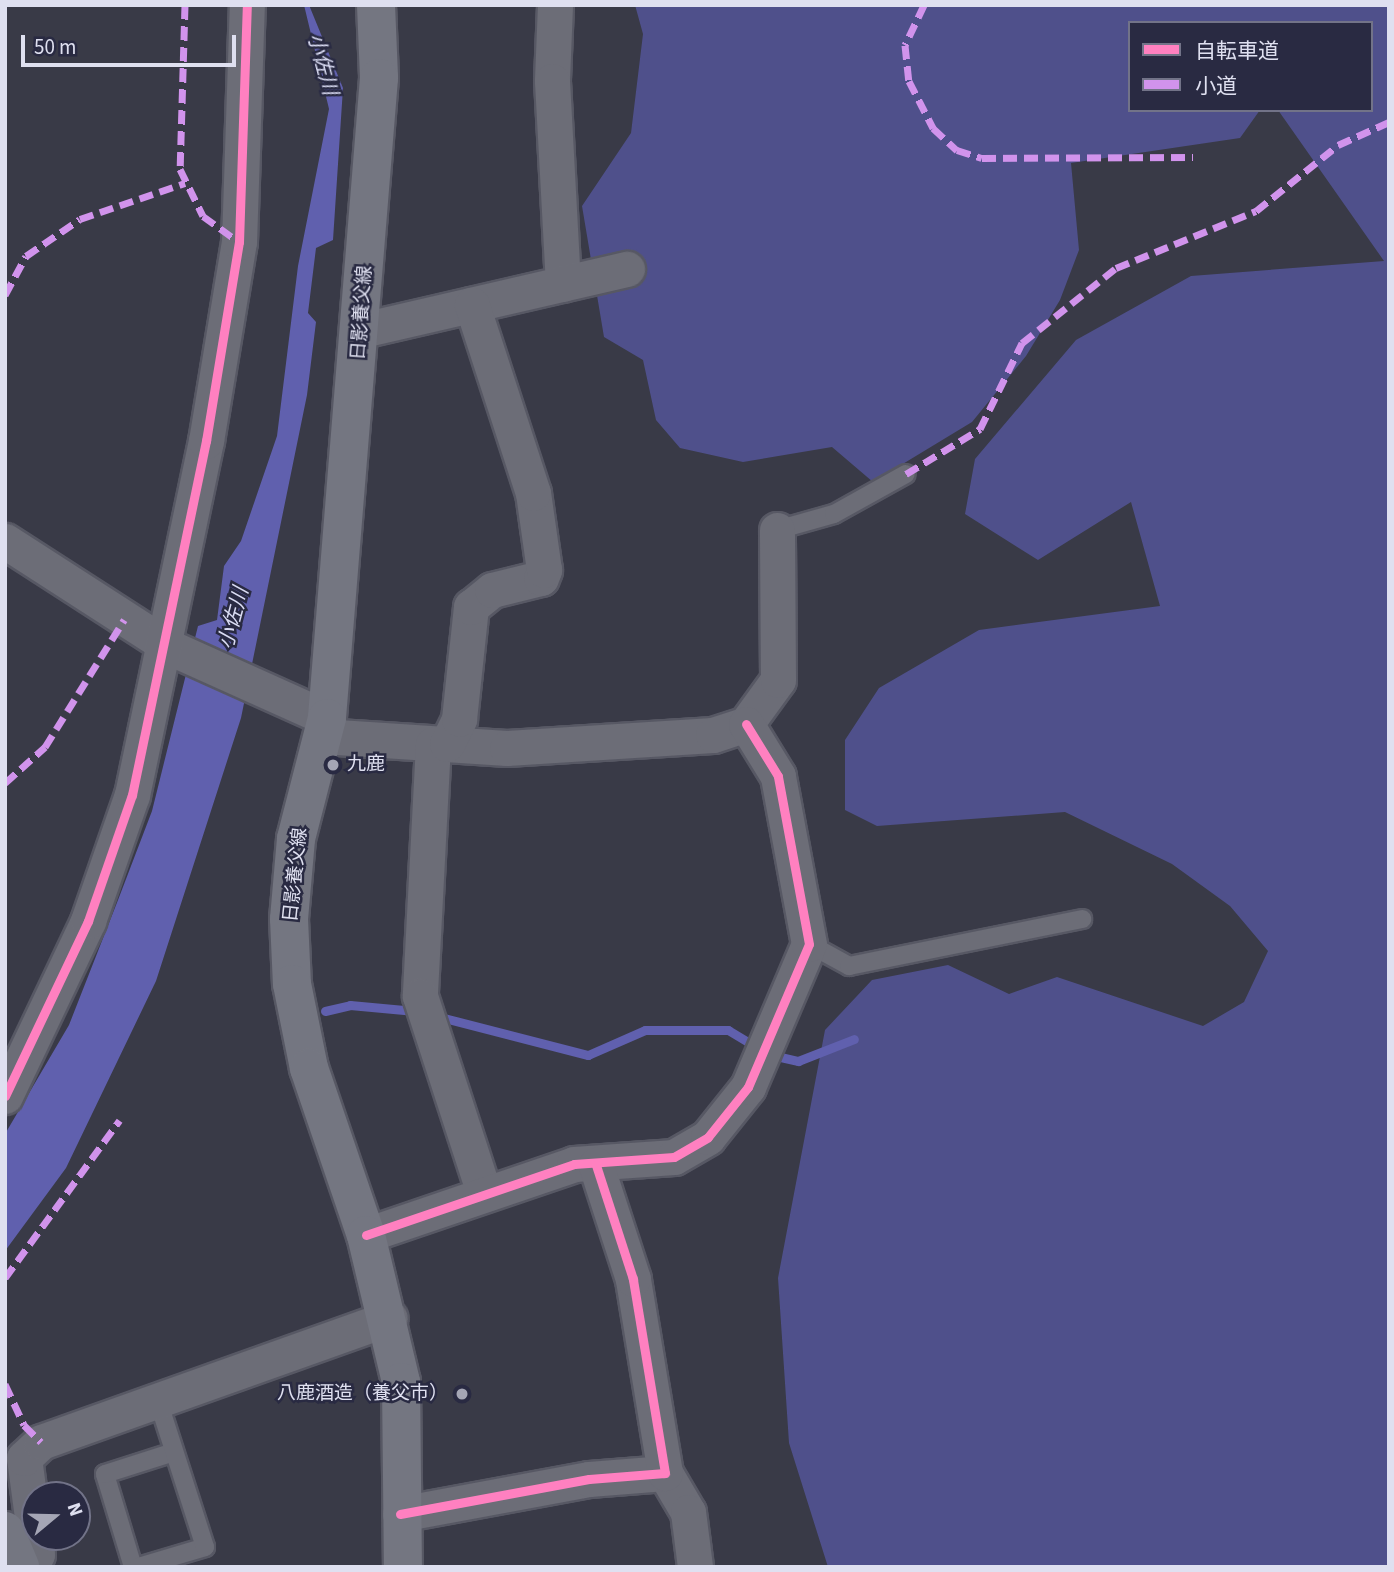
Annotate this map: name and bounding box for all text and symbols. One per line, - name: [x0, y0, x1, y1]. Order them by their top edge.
- scale bar: [24, 21, 240, 65]
- legend: [1128, 21, 1373, 112]
- water label: 小佐川: [303, 30, 343, 98]
- text: 50 m: [34, 32, 76, 62]
- text: 自転車道: [1195, 36, 1279, 66]
- text: 小道: [1195, 71, 1237, 101]
- street label: 日影養父線: [347, 265, 377, 361]
- water label: 小佐川: [213, 584, 253, 652]
- place label: 九鹿: [347, 754, 385, 776]
- marker: 九鹿: [325, 757, 341, 773]
- street label: 日影養父線: [280, 827, 312, 923]
- place label: 八鹿酒造（養父市）: [277, 1383, 448, 1405]
- marker: 八鹿酒造（養父市）: [454, 1386, 470, 1402]
- north arrow: [21, 1481, 91, 1551]
- text: N: [60, 1499, 89, 1520]

